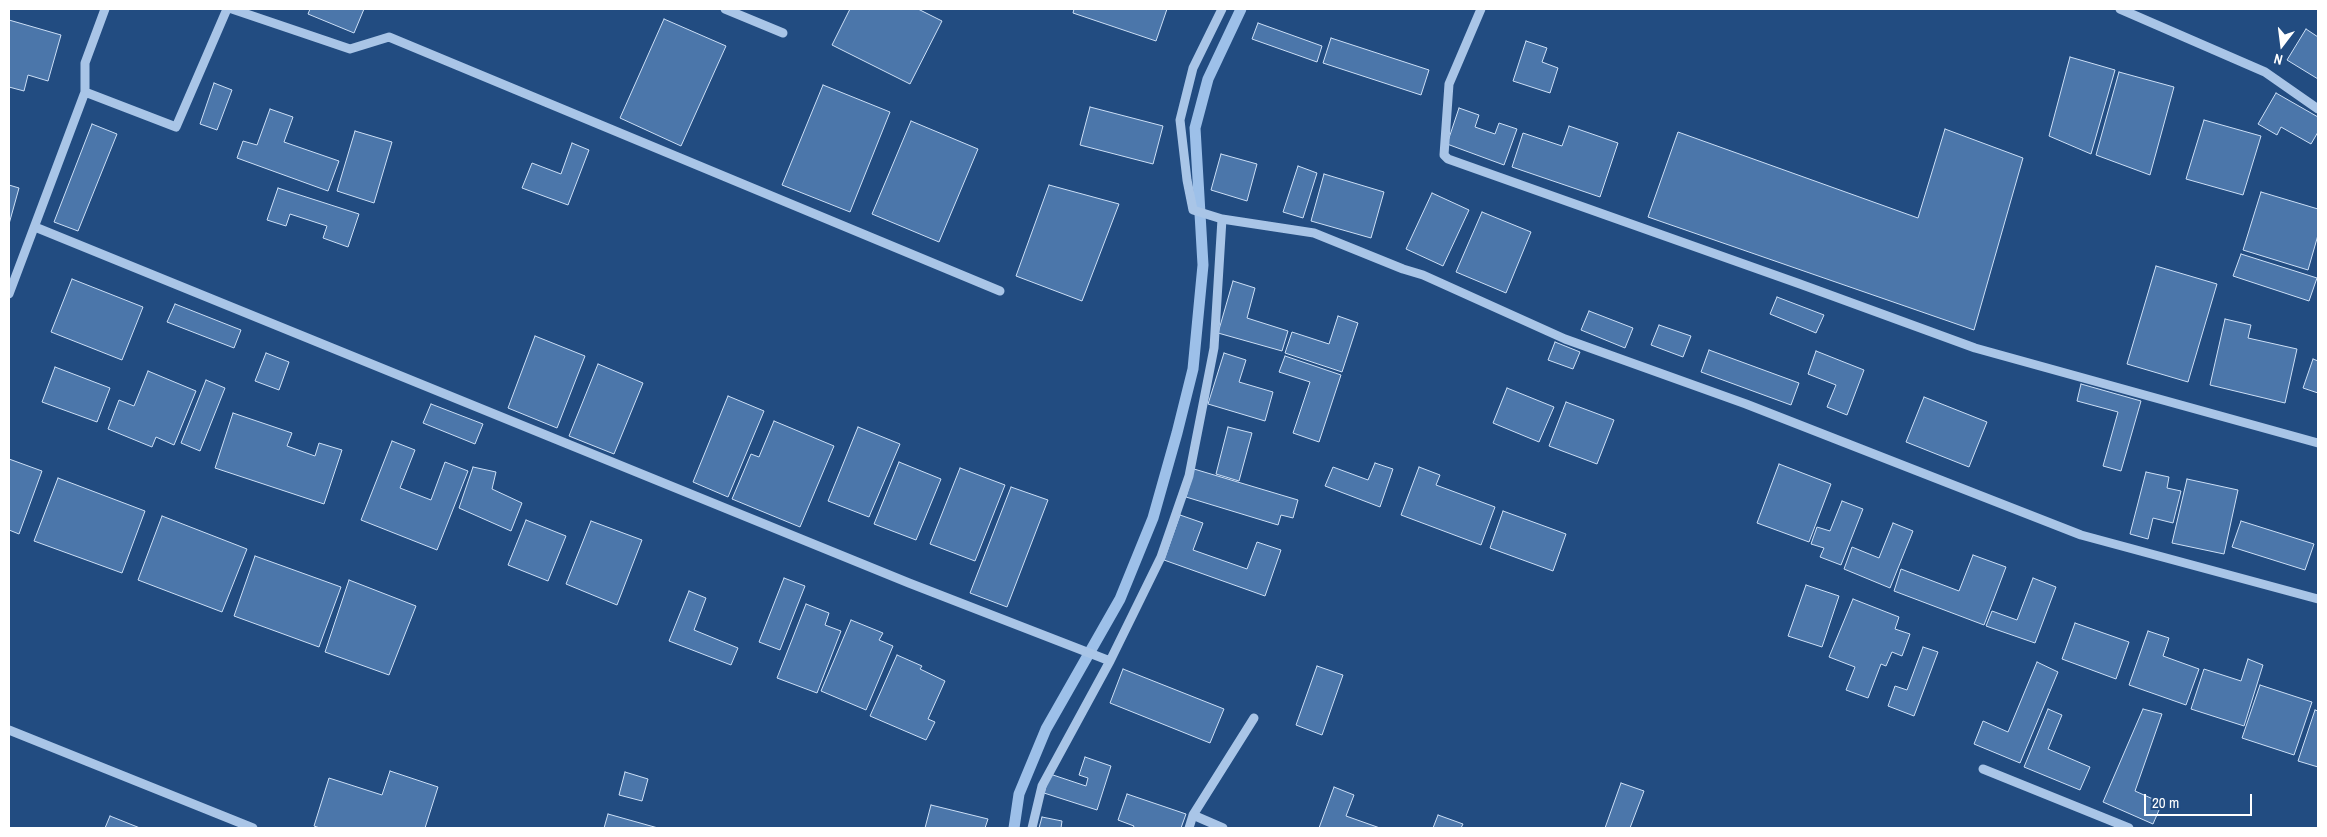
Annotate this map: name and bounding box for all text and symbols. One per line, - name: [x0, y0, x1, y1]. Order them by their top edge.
- north arrow: [2257, 20, 2307, 70]
- text: N: [2272, 50, 2284, 69]
- scale bar: [2147, 784, 2254, 816]
- text: 20 m: [2152, 792, 2179, 813]

